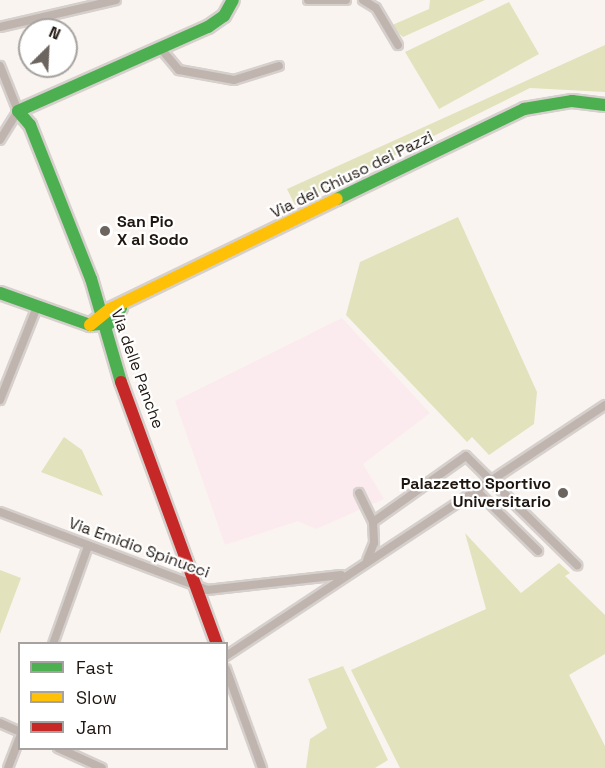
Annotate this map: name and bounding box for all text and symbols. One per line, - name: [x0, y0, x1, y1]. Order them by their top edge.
- north arrow: [18, 18, 78, 78]
- text: N: [46, 21, 64, 45]
- street label: Via del Chiuso dei Pazzi: [268, 127, 436, 223]
- place label: San Pio X al Sodo: [117, 212, 188, 250]
- marker: San Pio X al Sodo: [98, 224, 112, 238]
- street label: Via delle Panche: [106, 307, 168, 431]
- place label: Palazzetto Sportivo Universitario: [401, 474, 551, 512]
- marker: Palazzetto Sportivo Universitario: [556, 486, 570, 500]
- street label: Via Emidio Spinucci: [66, 514, 212, 582]
- legend: [18, 642, 228, 750]
- text: Fast: [76, 656, 113, 679]
- text: Slow: [76, 686, 117, 709]
- text: Jam: [76, 716, 112, 739]

